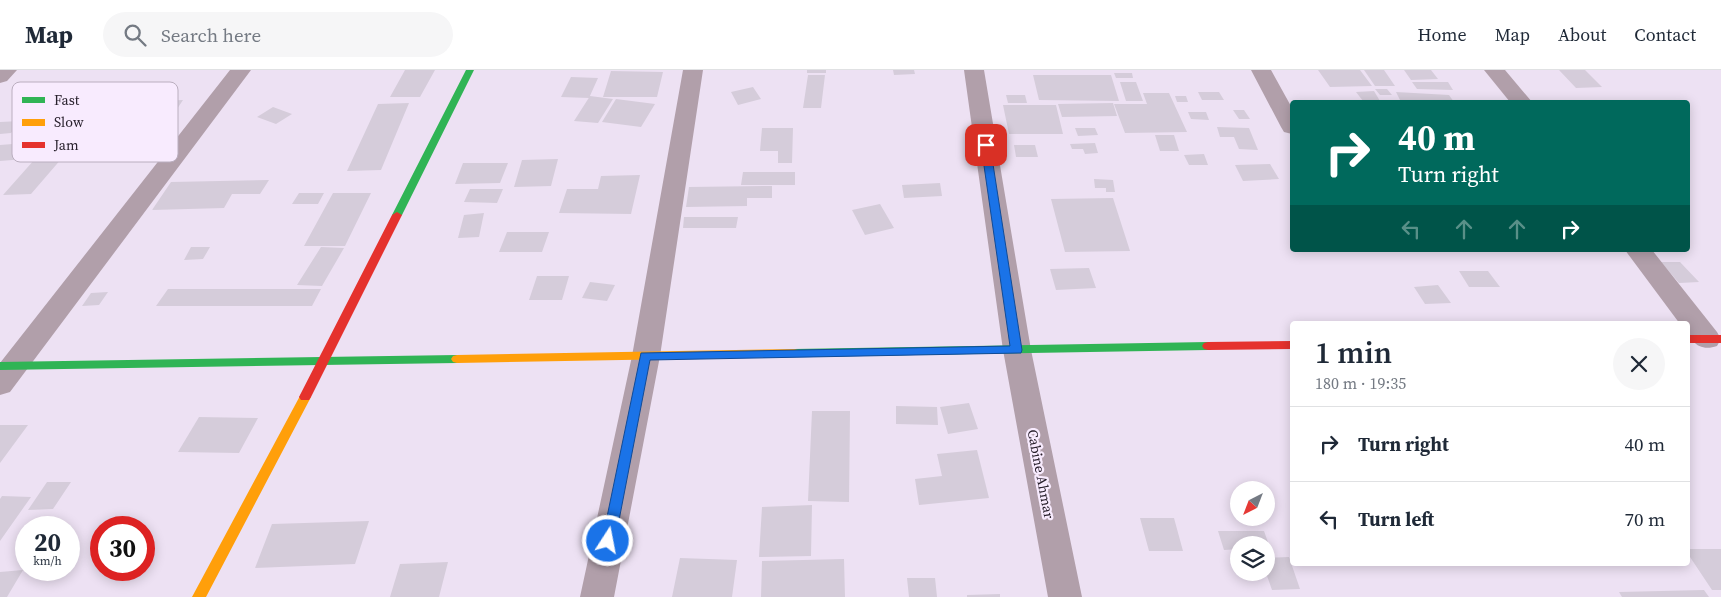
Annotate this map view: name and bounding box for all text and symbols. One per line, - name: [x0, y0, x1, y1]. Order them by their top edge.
- search box: [103, 12, 453, 57]
- text: Map: [25, 18, 73, 51]
- icon: search: [121, 21, 149, 49]
- text: Search here: [161, 22, 261, 48]
- text: Home: [1418, 22, 1467, 47]
- text: Map: [1495, 22, 1530, 47]
- text: About: [1558, 22, 1606, 47]
- text: Contact: [1634, 22, 1696, 47]
- legend: [12, 82, 178, 162]
- text: Fast: [54, 90, 80, 110]
- text: Slow: [54, 112, 84, 132]
- text: 40 m: [1398, 114, 1475, 162]
- icon: right: [1315, 120, 1380, 185]
- pin: [965, 124, 1007, 166]
- icon: arrive: [972, 131, 1000, 159]
- text: Jam: [53, 135, 79, 155]
- text: Turn right: [1398, 159, 1499, 189]
- icon: left: [1397, 215, 1425, 243]
- icon: ahead: [1450, 215, 1478, 243]
- icon: ahead: [1503, 215, 1531, 243]
- icon: right: [1556, 215, 1584, 243]
- text: 1 min: [1315, 332, 1392, 373]
- button: close: [1613, 338, 1665, 390]
- text: 180 m · 19:35: [1315, 372, 1406, 394]
- street label: Cabine Ahmar: [1023, 428, 1059, 520]
- icon: right: [1315, 430, 1343, 458]
- text: Turn right: [1358, 431, 1449, 457]
- text: 40 m: [1624, 431, 1665, 457]
- north arrow: [1230, 481, 1275, 526]
- map controls: [1230, 481, 1275, 581]
- icon: left: [1315, 505, 1343, 533]
- text: Turn left: [1358, 506, 1434, 532]
- text: 70 m: [1624, 506, 1665, 532]
- position arrow: [581, 514, 633, 566]
- speed limit sign: 30: [90, 516, 155, 581]
- text: 20: [34, 525, 61, 559]
- button: layers: [1230, 536, 1275, 581]
- text: km/h: [33, 553, 62, 569]

